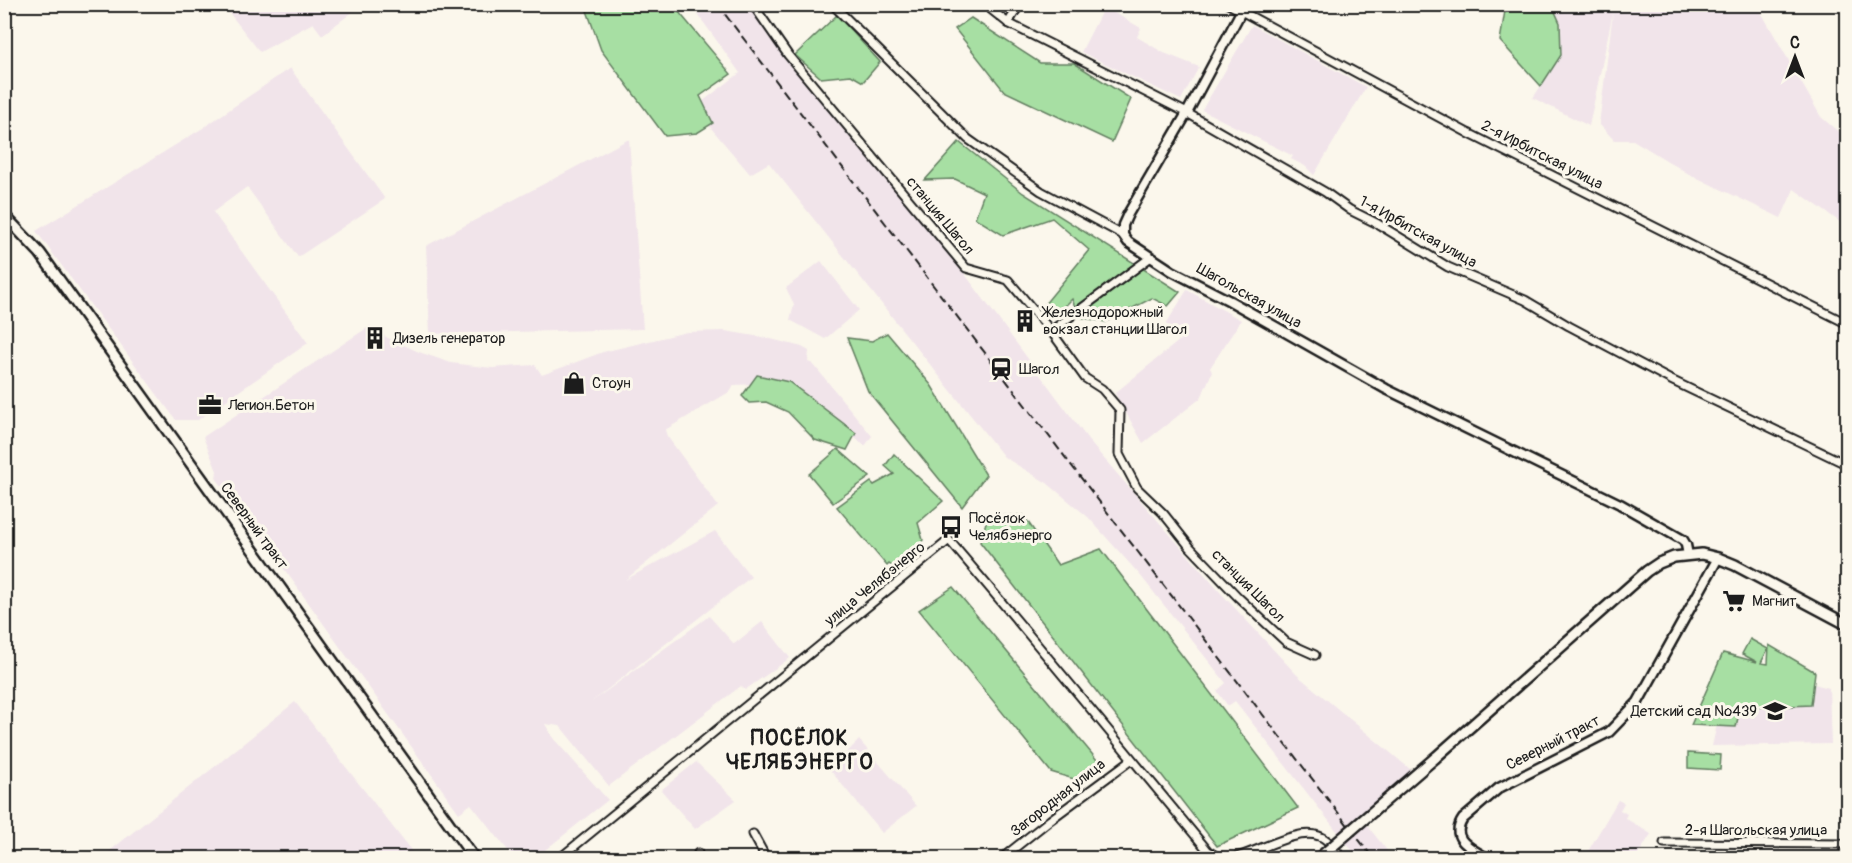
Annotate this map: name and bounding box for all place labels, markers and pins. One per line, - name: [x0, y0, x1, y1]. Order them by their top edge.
- place label: Железнодорожный вокзал станции Шагол: [1041, 303, 1187, 339]
- building icon: Железнодорожный вокзал станции Шагол: [1012, 308, 1038, 334]
- building icon: Дизель генератор: [362, 325, 388, 351]
- place label: Дизель генератор: [392, 329, 505, 348]
- station icon: Шагол: [988, 356, 1014, 382]
- place label: Шагол: [1019, 360, 1059, 379]
- shop icon: Стоун: [561, 370, 587, 396]
- place label: Стоун: [592, 374, 631, 393]
- office icon: Легион.Бетон: [197, 392, 223, 418]
- place label: Легион.Бетон: [227, 396, 314, 415]
- place label: Посёлок Челябэнерго: [969, 509, 1052, 545]
- bus stop icon: Посёлок Челябэнерго: [938, 514, 964, 540]
- supermarket icon: Магнит: [1721, 588, 1747, 614]
- place label: Магнит: [1752, 592, 1797, 611]
- school or university icon: Детский сад №439: [1762, 698, 1788, 724]
- place label: Детский сад №439: [1630, 702, 1757, 721]

